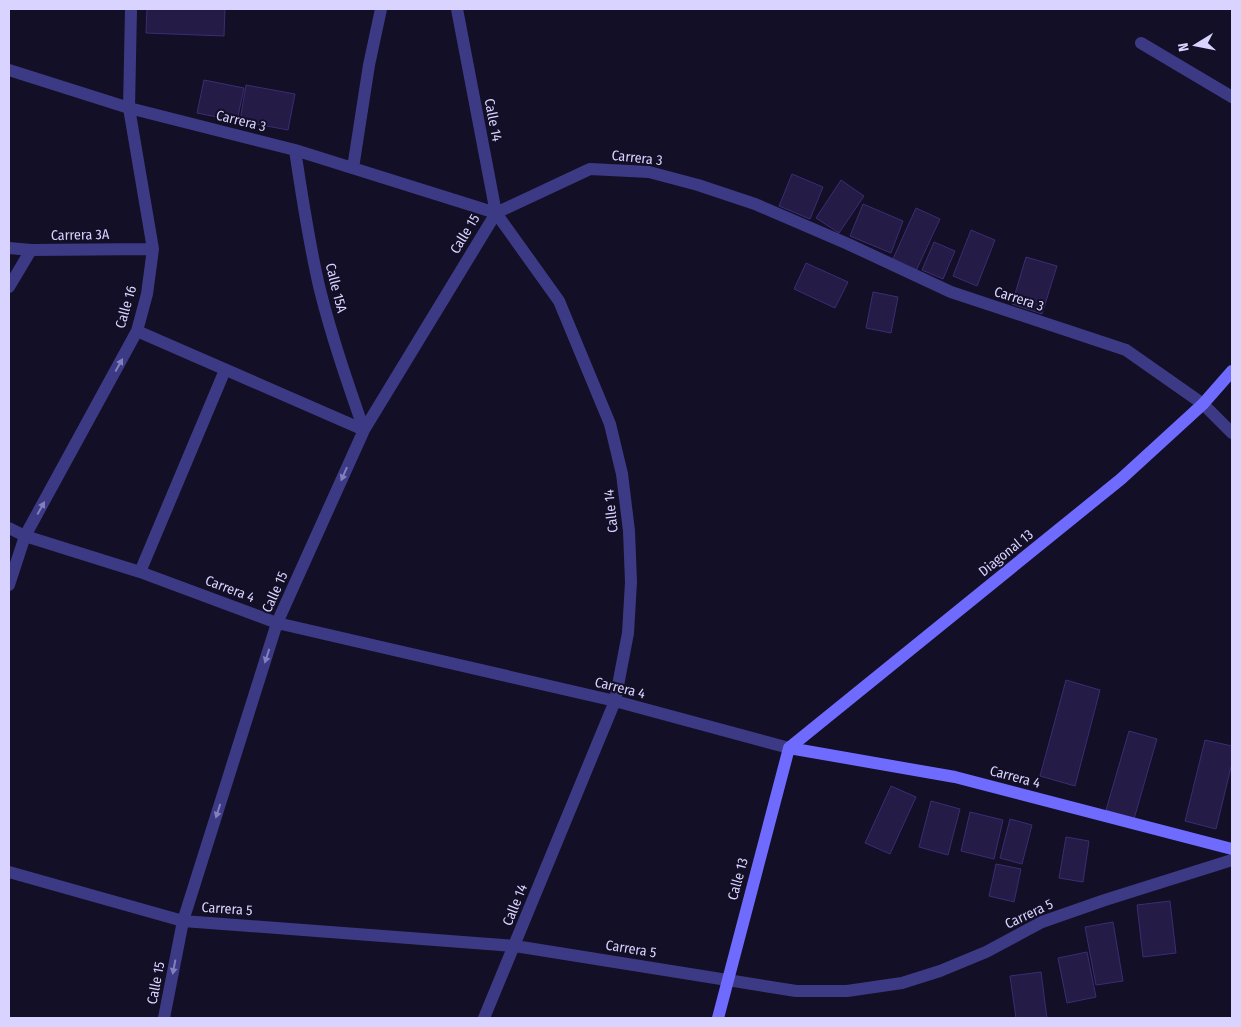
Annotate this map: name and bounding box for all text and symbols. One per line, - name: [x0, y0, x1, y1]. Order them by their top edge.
- north arrow: [1171, 20, 1221, 70]
- text: N: [1175, 42, 1193, 53]
- street label: Calle 14: [481, 97, 506, 143]
- street label: Carrera 3: [214, 107, 268, 135]
- street label: Carrera 3: [611, 147, 663, 169]
- street label: Calle 15: [447, 211, 483, 257]
- street label: Carrera 3A: [51, 226, 110, 244]
- street label: Calle 15A: [322, 261, 351, 315]
- street label: Carrera 3: [992, 283, 1046, 315]
- street label: Calle 16: [112, 284, 140, 330]
- one-way arrow: [114, 358, 123, 372]
- one-way arrow: [340, 467, 348, 481]
- street label: Calle 14: [600, 488, 622, 534]
- one-way arrow: [37, 500, 45, 515]
- street label: Diagonal 13: [975, 526, 1037, 580]
- street label: Calle 15: [258, 569, 292, 615]
- street label: Carrera 4: [203, 572, 257, 606]
- one-way arrow: [262, 648, 270, 663]
- street label: Carrera 4: [593, 674, 647, 703]
- street label: Carrera 4: [988, 762, 1042, 792]
- one-way arrow: [214, 803, 221, 818]
- street label: Calle 13: [724, 856, 752, 902]
- street label: Calle 14: [499, 881, 531, 928]
- street label: Carrera 5: [1002, 895, 1056, 933]
- street label: Carrera 5: [201, 899, 253, 919]
- street label: Carrera 5: [604, 937, 658, 961]
- one-way arrow: [170, 959, 178, 975]
- street label: Calle 15: [144, 960, 168, 1006]

